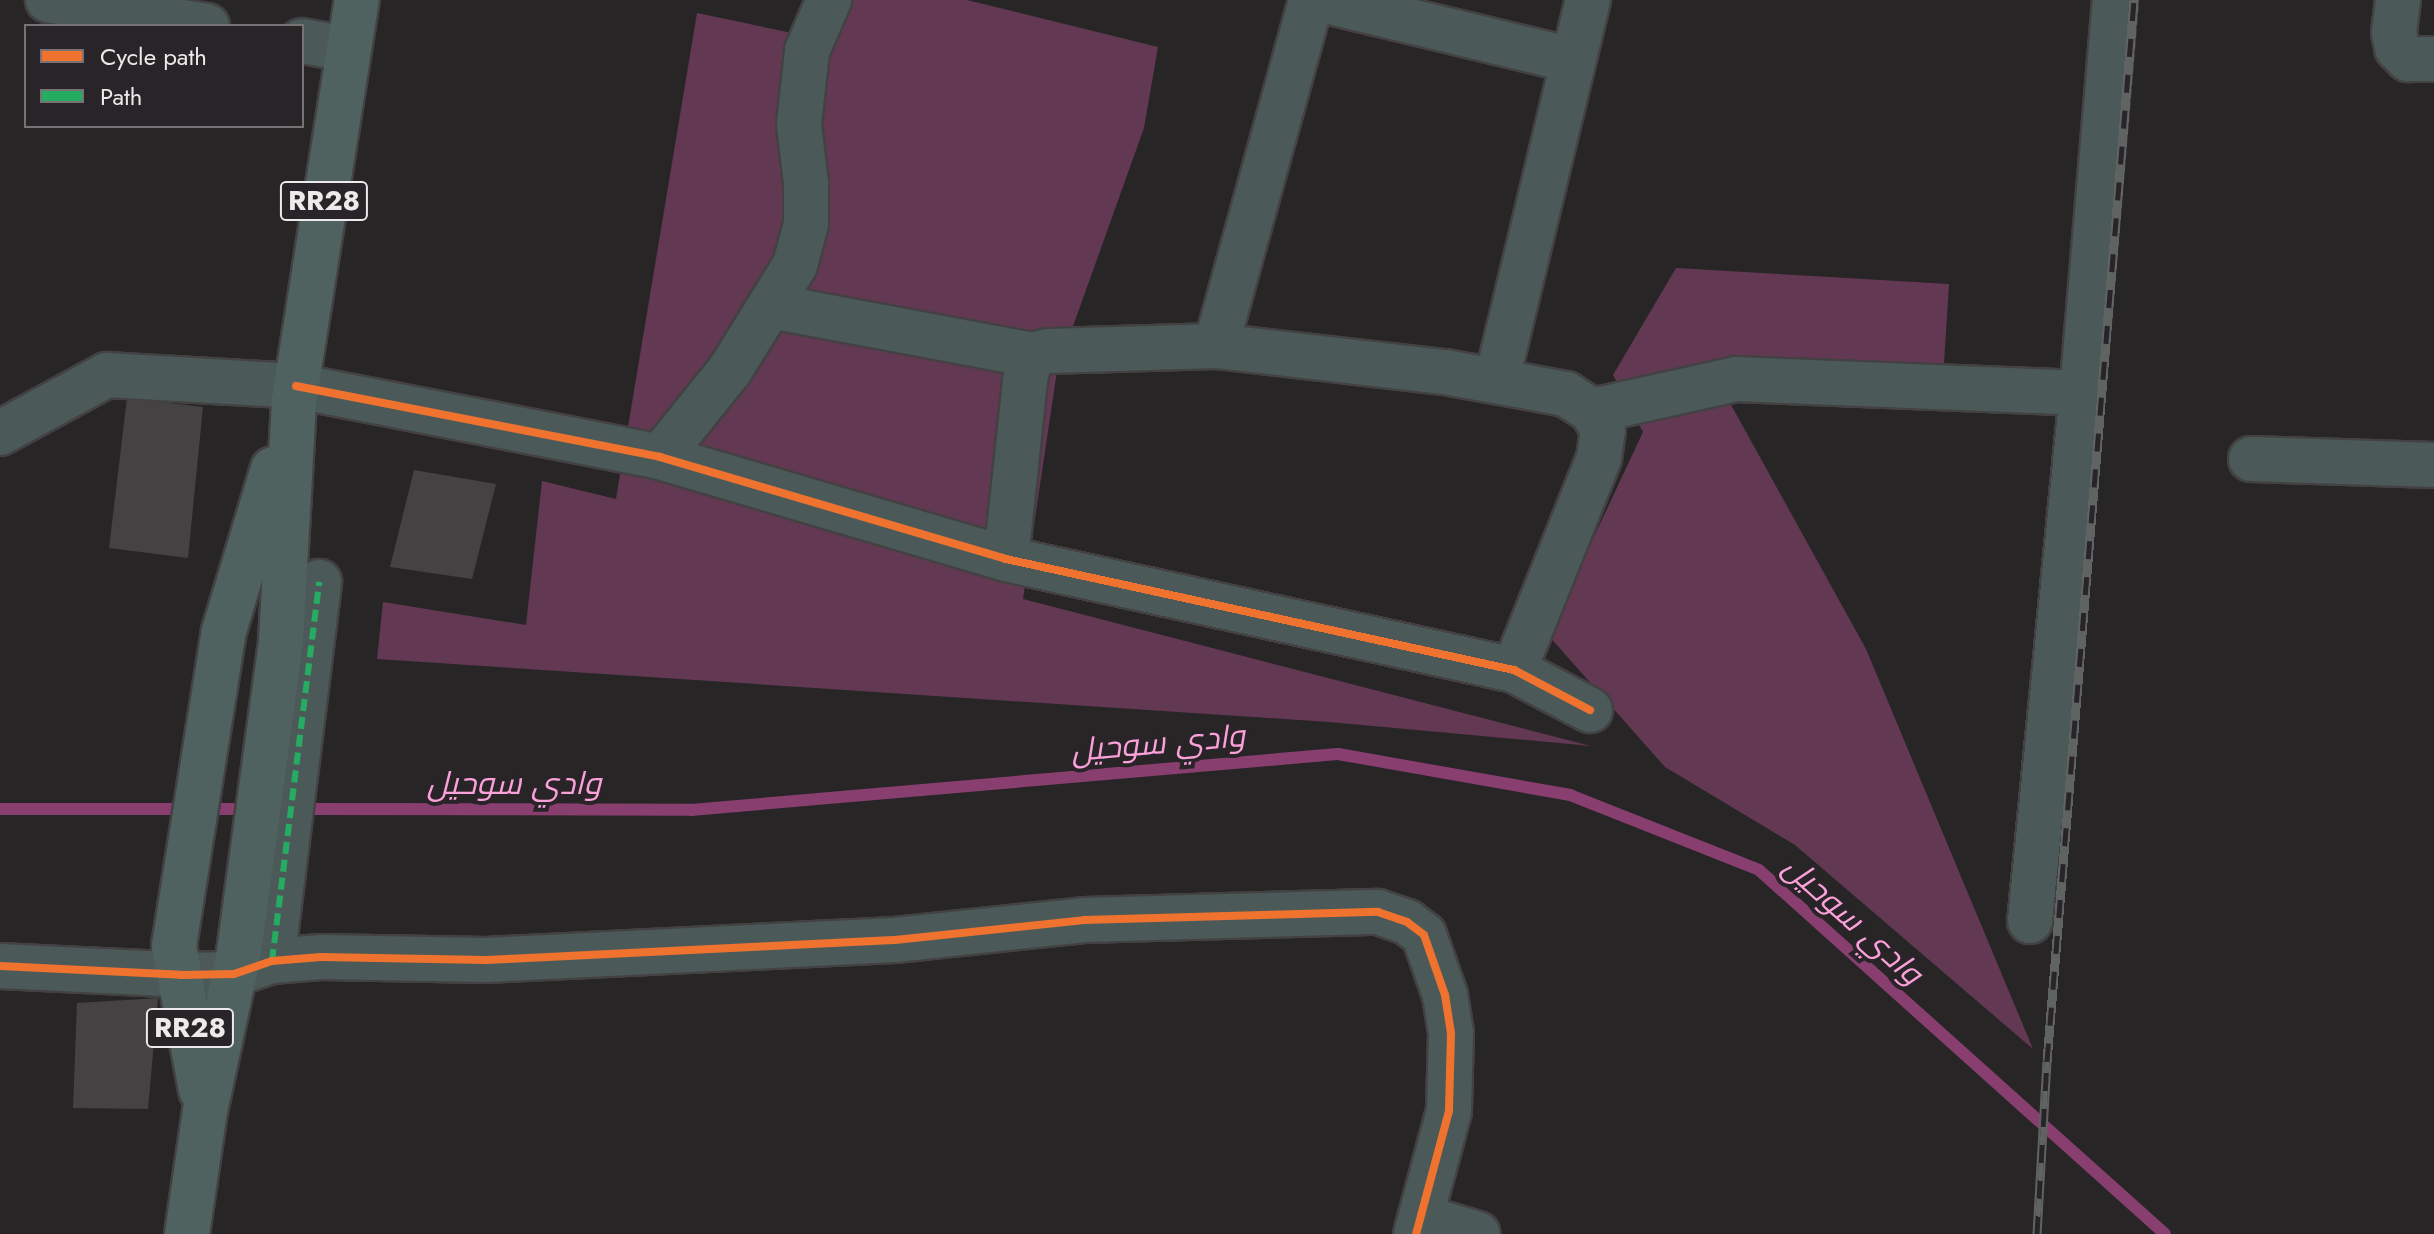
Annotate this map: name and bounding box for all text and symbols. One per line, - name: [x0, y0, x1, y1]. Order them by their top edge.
- legend: [24, 24, 304, 128]
- text: Cycle path: [100, 39, 207, 74]
- text: Path: [100, 79, 142, 114]
- road number: RR28: [278, 177, 370, 225]
- water label: وادي سوحيل: [1070, 716, 1246, 770]
- water label: وادي سوحيل: [427, 764, 601, 802]
- water label: وادي سوحيل: [1775, 847, 1931, 993]
- road number: RR28: [144, 1004, 236, 1052]

